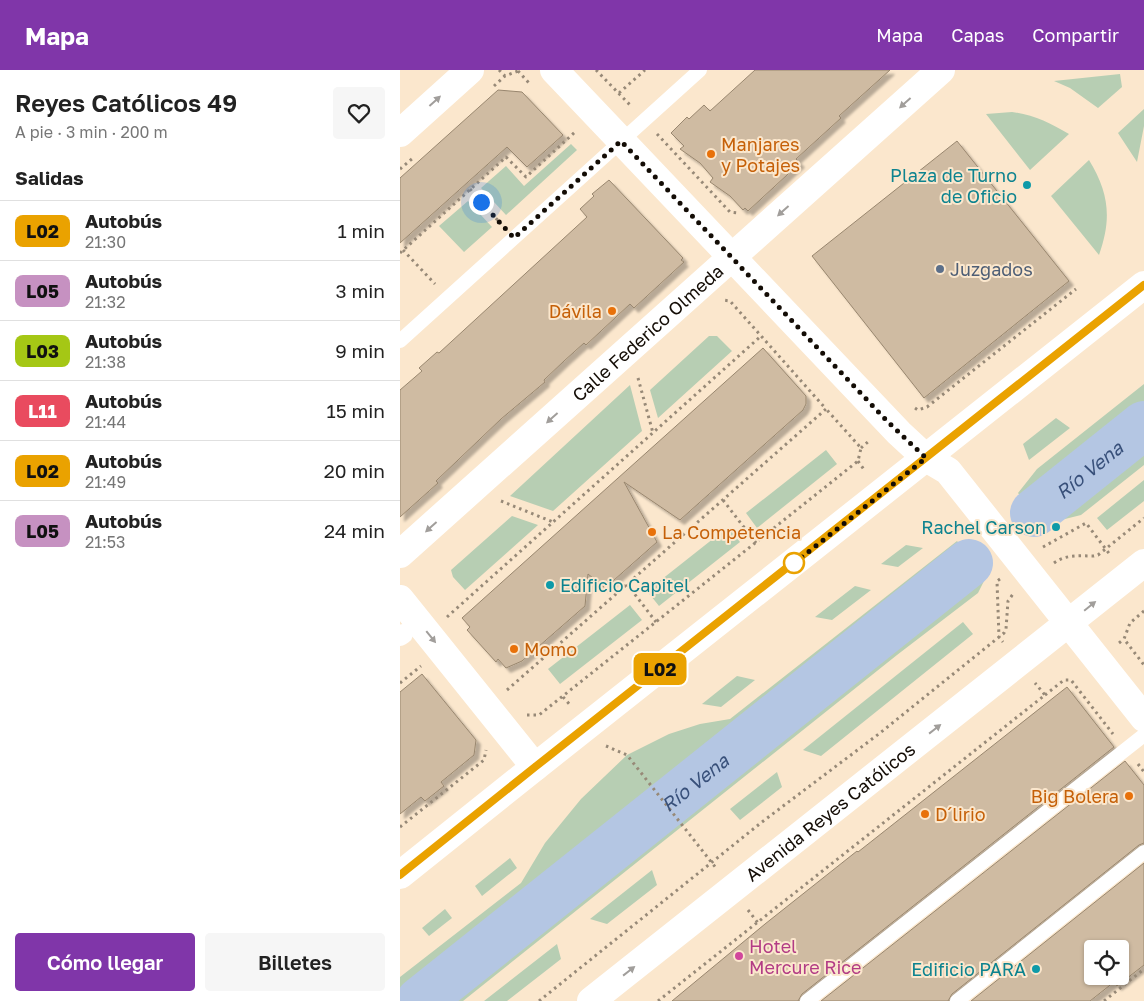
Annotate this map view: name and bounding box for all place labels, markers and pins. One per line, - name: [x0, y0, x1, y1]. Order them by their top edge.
- place label: Manjares y Potajes: [721, 133, 800, 176]
- marker: Manjares y Potajes: [705, 148, 717, 160]
- place label: Plaza de Turno de Oficio: [890, 164, 1017, 207]
- marker: Plaza de Turno de Oficio: [1021, 179, 1033, 191]
- place label: Juzgados: [950, 258, 1033, 280]
- marker: Juzgados: [934, 263, 946, 275]
- place label: Dávila: [549, 300, 602, 322]
- marker: Dávila: [606, 305, 618, 317]
- place label: Rachel Carson: [921, 516, 1046, 538]
- place label: La Competencia: [662, 521, 801, 543]
- marker: Rachel Carson: [1050, 521, 1062, 533]
- marker: La Competencia: [646, 526, 658, 538]
- unlabelled marker: [783, 552, 805, 574]
- place label: Edificio Capitel: [560, 574, 690, 596]
- marker: Edificio Capitel: [544, 579, 556, 591]
- place label: Momo: [524, 638, 577, 660]
- marker: Momo: [508, 643, 520, 655]
- place label: Big Bolera: [1031, 785, 1119, 807]
- marker: Big Bolera: [1123, 790, 1135, 802]
- place label: D´lirio: [935, 803, 986, 825]
- marker: D´lirio: [919, 808, 931, 820]
- place label: Hotel Mercure Rice: [749, 935, 862, 978]
- marker: Hotel Mercure Rice: [733, 950, 745, 962]
- place label: Edificio PARA: [911, 958, 1026, 980]
- marker: Edificio PARA: [1030, 963, 1042, 975]

